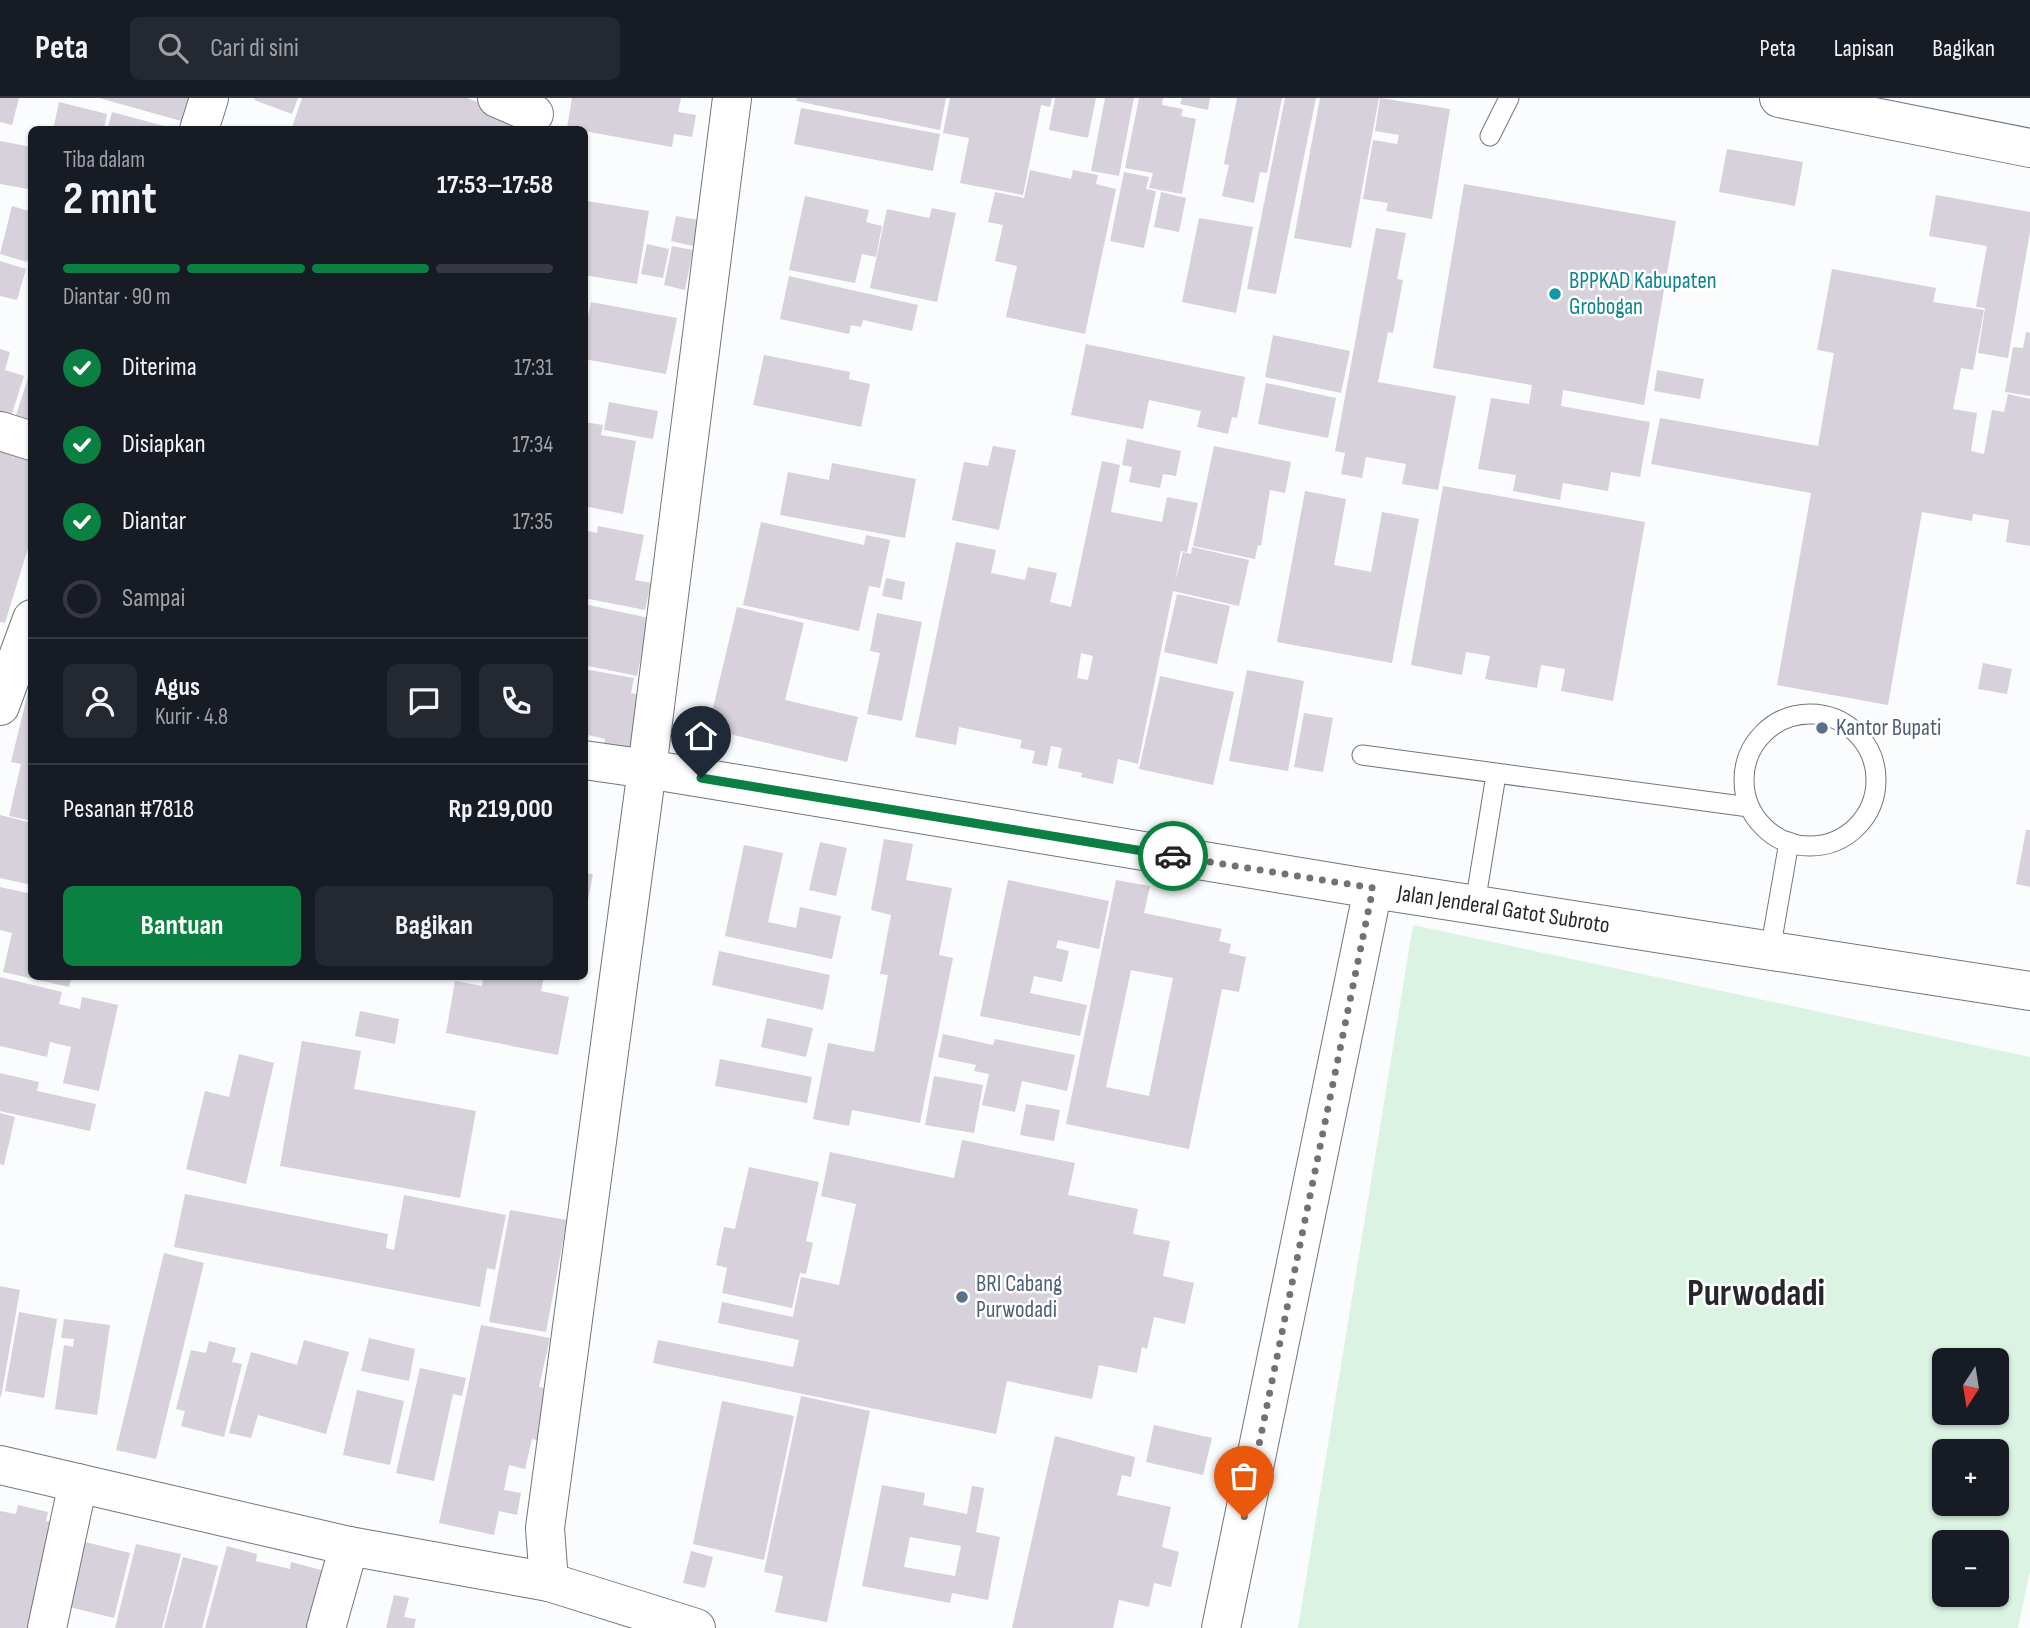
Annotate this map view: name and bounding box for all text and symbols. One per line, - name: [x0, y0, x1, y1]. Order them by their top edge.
- search box: [130, 17, 620, 80]
- text: Peta: [35, 28, 88, 68]
- icon: search: [154, 29, 192, 67]
- text: Cari di sini: [210, 33, 299, 64]
- text: Peta: [1760, 34, 1796, 63]
- text: Lapisan: [1834, 34, 1894, 63]
- text: Bagikan: [1932, 34, 1995, 63]
- text: Tiba dalam: [63, 146, 145, 174]
- text: 17:53–17:58: [437, 170, 553, 201]
- text: 2 mnt: [63, 172, 157, 227]
- place label: BPPKAD Kabupaten Grobogan: [1569, 267, 1717, 321]
- text: Diantar · 90 m: [63, 283, 171, 311]
- marker: BPPKAD Kabupaten Grobogan: [1547, 286, 1563, 302]
- icon: check: [63, 349, 101, 387]
- text: Diterima: [122, 352, 197, 383]
- text: 17:31: [514, 354, 553, 382]
- icon: check: [63, 426, 101, 464]
- text: Disiapkan: [122, 429, 206, 460]
- text: 17:34: [512, 431, 553, 459]
- icon: check: [63, 503, 101, 541]
- text: Diantar: [122, 506, 186, 537]
- text: 17:35: [513, 508, 553, 536]
- text: Sampai: [122, 583, 185, 614]
- button: person: [63, 664, 137, 738]
- button: chat: [387, 664, 461, 738]
- button: phone: [479, 664, 553, 738]
- text: Agus: [155, 672, 200, 703]
- text: Kurir · 4.8: [155, 703, 228, 731]
- pin: [671, 706, 731, 778]
- place label: Kantor Bupati: [1836, 714, 1941, 742]
- icon: home: [682, 717, 720, 755]
- marker: Kantor Bupati: [1814, 720, 1830, 736]
- text: Pesanan #7818: [63, 794, 194, 825]
- text: Rp 219,000: [448, 794, 553, 825]
- courier: [1138, 821, 1208, 891]
- icon: car: [1154, 837, 1192, 875]
- street label: Jalan Jenderal Gatot Subroto: [1394, 879, 1612, 940]
- button: Bantuan: [63, 886, 301, 966]
- button: Bagikan: [315, 886, 553, 966]
- place label: BRI Cabang Purwodadi: [976, 1270, 1062, 1324]
- district label: Purwodadi: [1687, 1272, 1825, 1316]
- marker: BRI Cabang Purwodadi: [954, 1289, 970, 1305]
- north arrow: [1932, 1348, 2009, 1424]
- map controls: [1932, 1348, 2009, 1607]
- button: +: [1932, 1439, 2009, 1516]
- pin: [1214, 1446, 1274, 1518]
- icon: bag: [1225, 1457, 1263, 1495]
- button: −: [1932, 1530, 2009, 1607]

